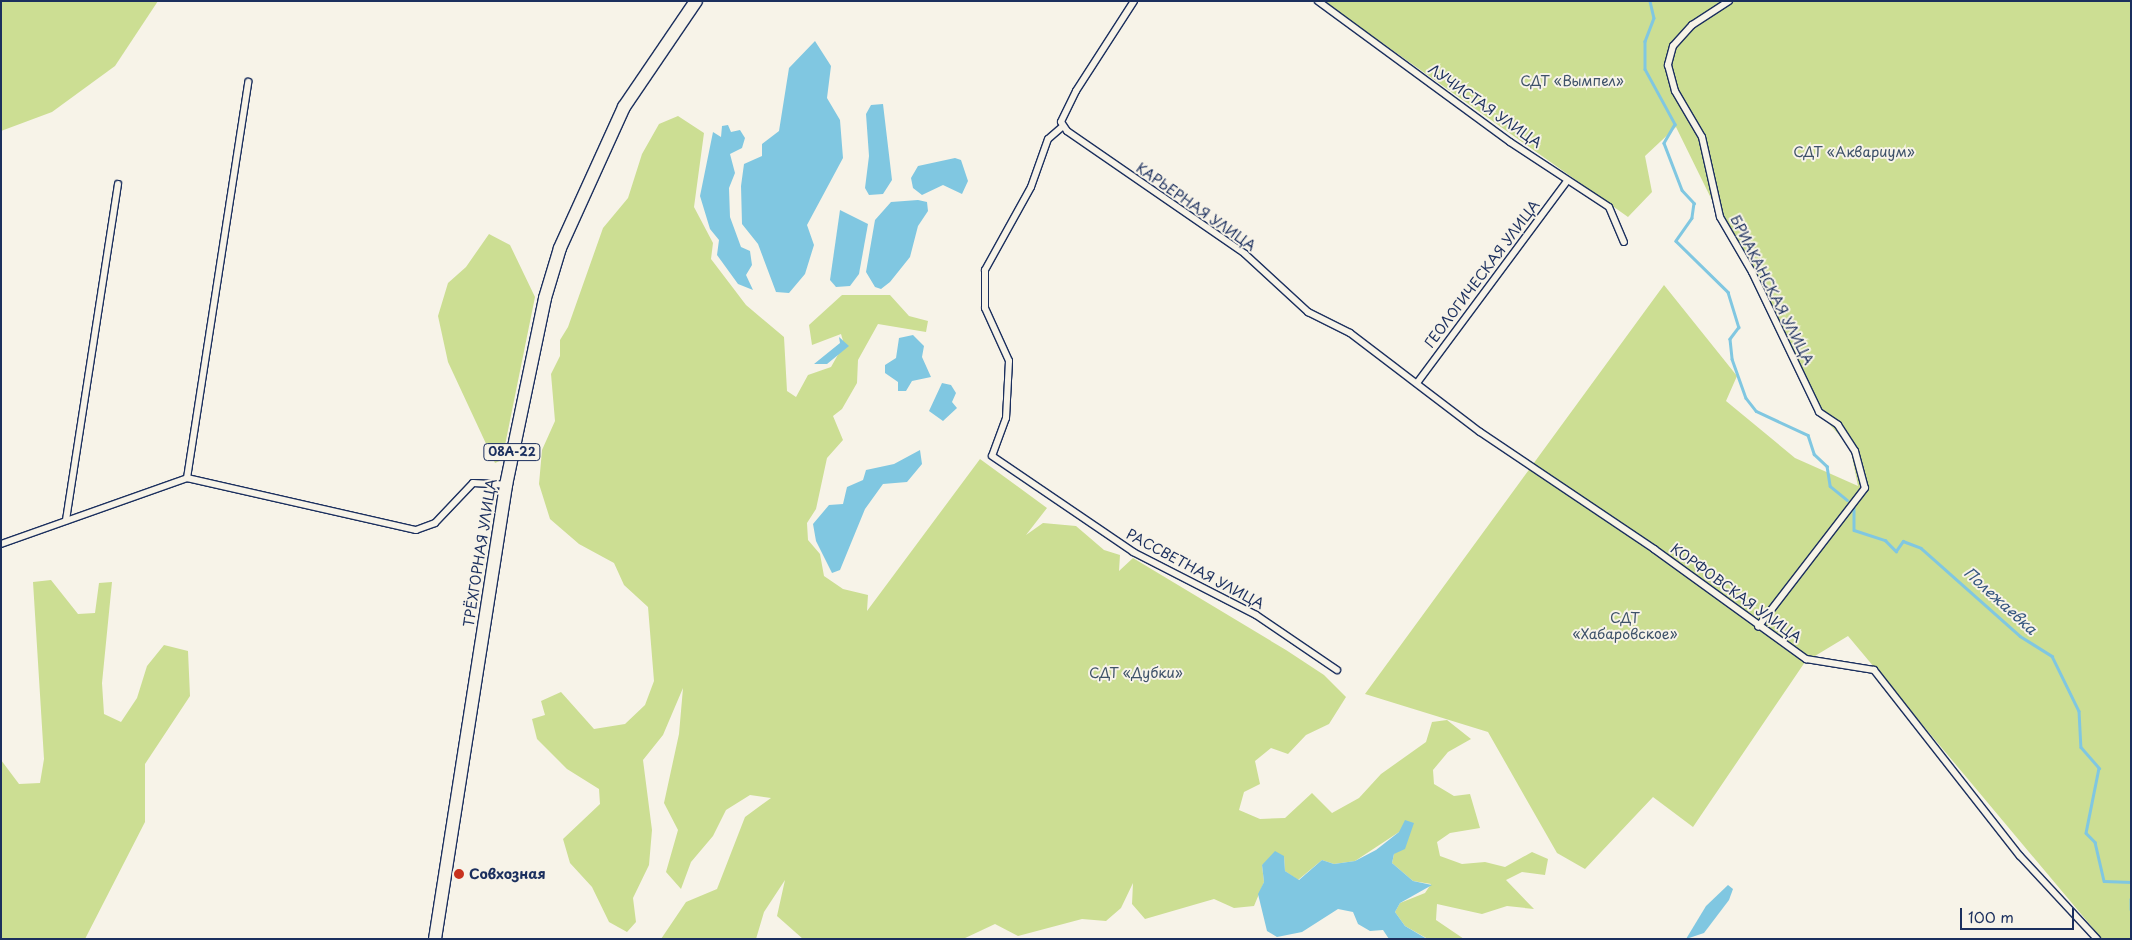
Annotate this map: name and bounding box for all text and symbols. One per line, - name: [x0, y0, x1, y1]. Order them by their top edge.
- street label: ЛУЧИСТАЯ УЛИЦА: [1425, 60, 1545, 152]
- park label: СДТ «Вымпел»: [1520, 73, 1624, 89]
- park label: СДТ «Аквариум»: [1793, 144, 1915, 160]
- street label: КАРЬЕРНАЯ УЛИЦА: [1133, 159, 1259, 255]
- street label: ГЕОЛОГИЧЕСКАЯ УЛИЦА: [1421, 197, 1543, 351]
- street label: БРИАКАНСКАЯ УЛИЦА: [1727, 212, 1817, 368]
- road number: 08А-22: [483, 442, 541, 462]
- street label: ТРЁХГОРНАЯ УЛИЦА: [460, 478, 500, 628]
- street label: РАССВЕТНАЯ УЛИЦА: [1123, 525, 1267, 613]
- street label: КОРФОВСКАЯ УЛИЦА: [1667, 540, 1805, 646]
- water label: Полежаевка: [1961, 563, 2041, 637]
- park label: СДТ «Хабаровское»: [1573, 610, 1677, 642]
- park label: СДТ «Дубки»: [1089, 665, 1183, 681]
- place label: Совхозная: [469, 866, 546, 882]
- marker: Совхозная: [453, 868, 465, 880]
- scale bar: [1962, 898, 2076, 930]
- text: 100 m: [1968, 905, 2014, 928]

